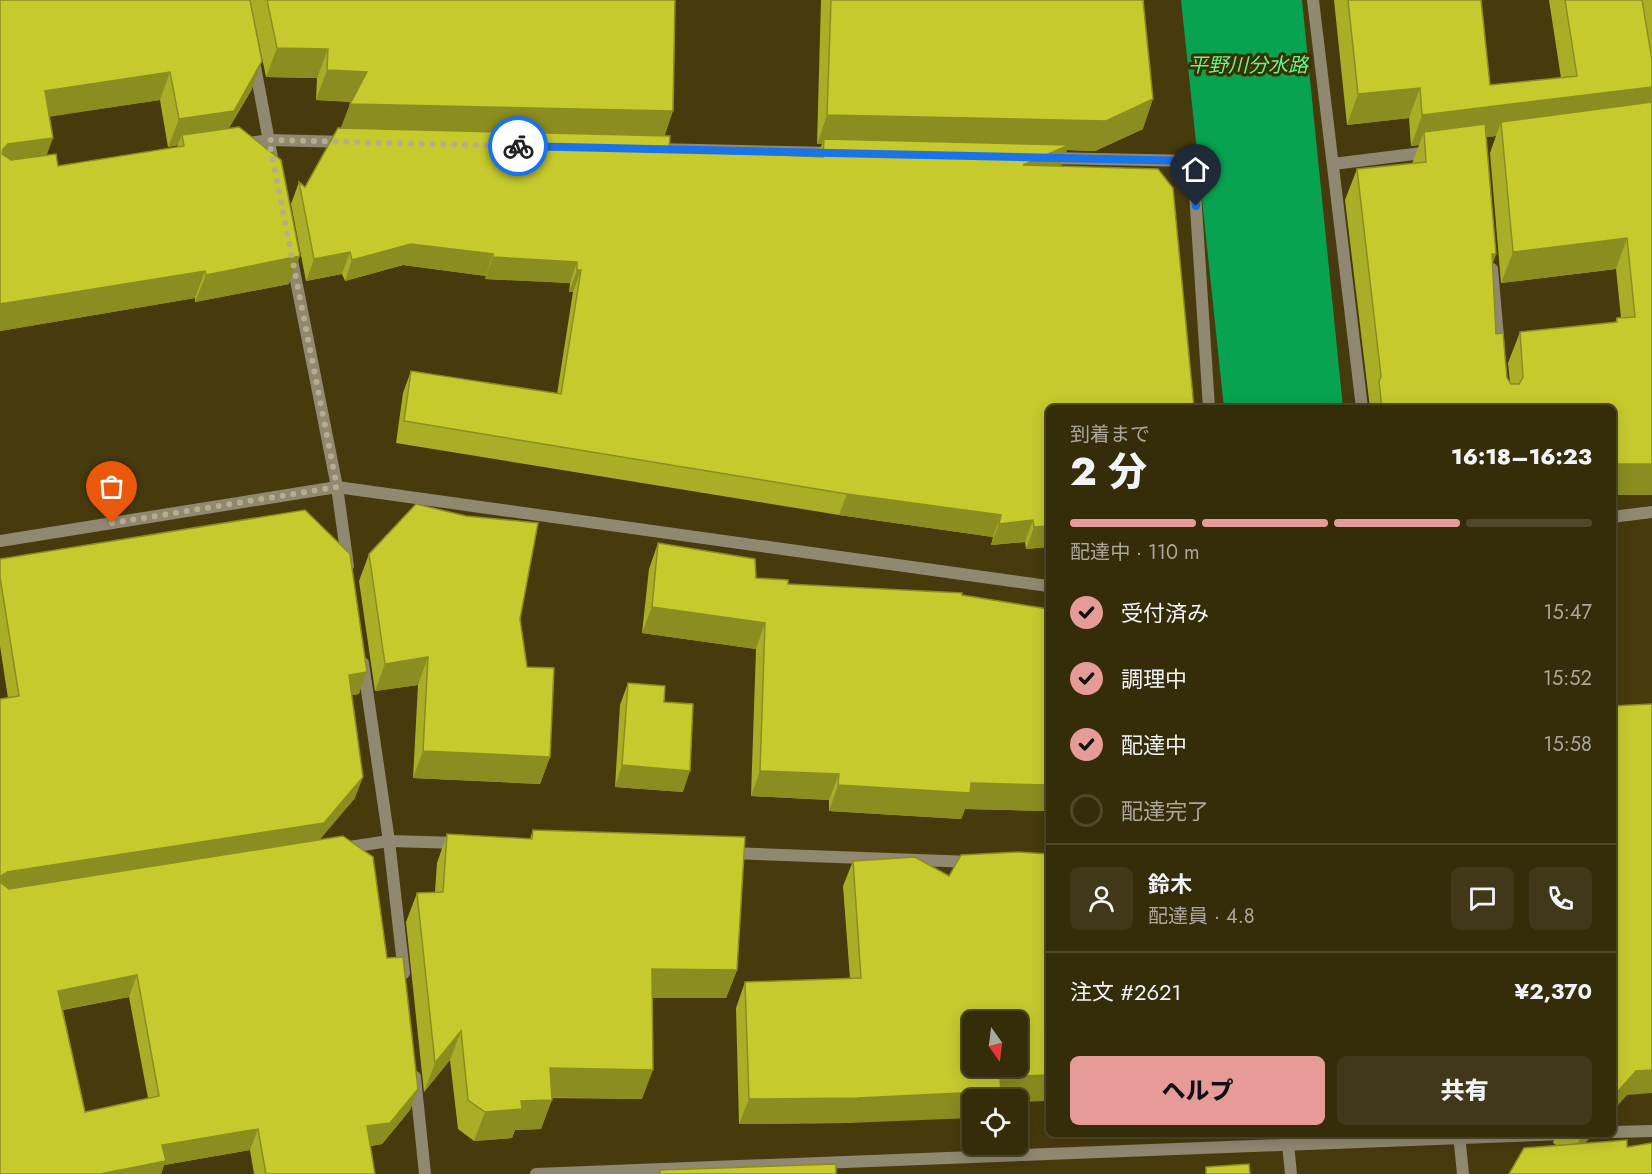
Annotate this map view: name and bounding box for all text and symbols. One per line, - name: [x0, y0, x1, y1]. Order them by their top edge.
- water label: 平野川分水路: [1188, 51, 1310, 80]
- courier: [488, 116, 548, 176]
- icon: bike: [502, 130, 535, 163]
- pin: [1170, 144, 1221, 206]
- icon: home: [1179, 153, 1212, 186]
- text: 到着まで: [1070, 420, 1150, 449]
- text: 16:18–16:23: [1451, 440, 1592, 472]
- text: 2 分: [1070, 443, 1147, 500]
- pin: [86, 461, 137, 523]
- icon: bag: [95, 470, 128, 503]
- text: 配達中 · 110 m: [1070, 538, 1200, 567]
- icon: check: [1070, 596, 1103, 629]
- text: 受付済み: [1121, 597, 1209, 629]
- text: 15:47: [1544, 598, 1592, 627]
- icon: check: [1070, 662, 1103, 695]
- text: 調理中: [1121, 663, 1187, 695]
- text: 15:52: [1543, 664, 1592, 693]
- icon: check: [1070, 728, 1103, 761]
- text: 配達中: [1121, 729, 1187, 761]
- text: 15:58: [1544, 730, 1592, 759]
- text: 配達完了: [1121, 795, 1209, 827]
- button: person: [1070, 867, 1133, 930]
- button: chat: [1451, 867, 1514, 930]
- button: phone: [1529, 867, 1592, 930]
- text: 鈴木: [1148, 868, 1192, 900]
- text: 配達員 · 4.8: [1148, 902, 1255, 931]
- text: ¥2,370: [1515, 975, 1592, 1007]
- text: 注文 #2621: [1070, 976, 1182, 1008]
- north arrow: [962, 1011, 1028, 1077]
- map controls: [962, 1011, 1028, 1155]
- button: ヘルプ: [1070, 1056, 1325, 1125]
- button: 共有: [1337, 1056, 1592, 1125]
- button: locate: [962, 1089, 1028, 1155]

